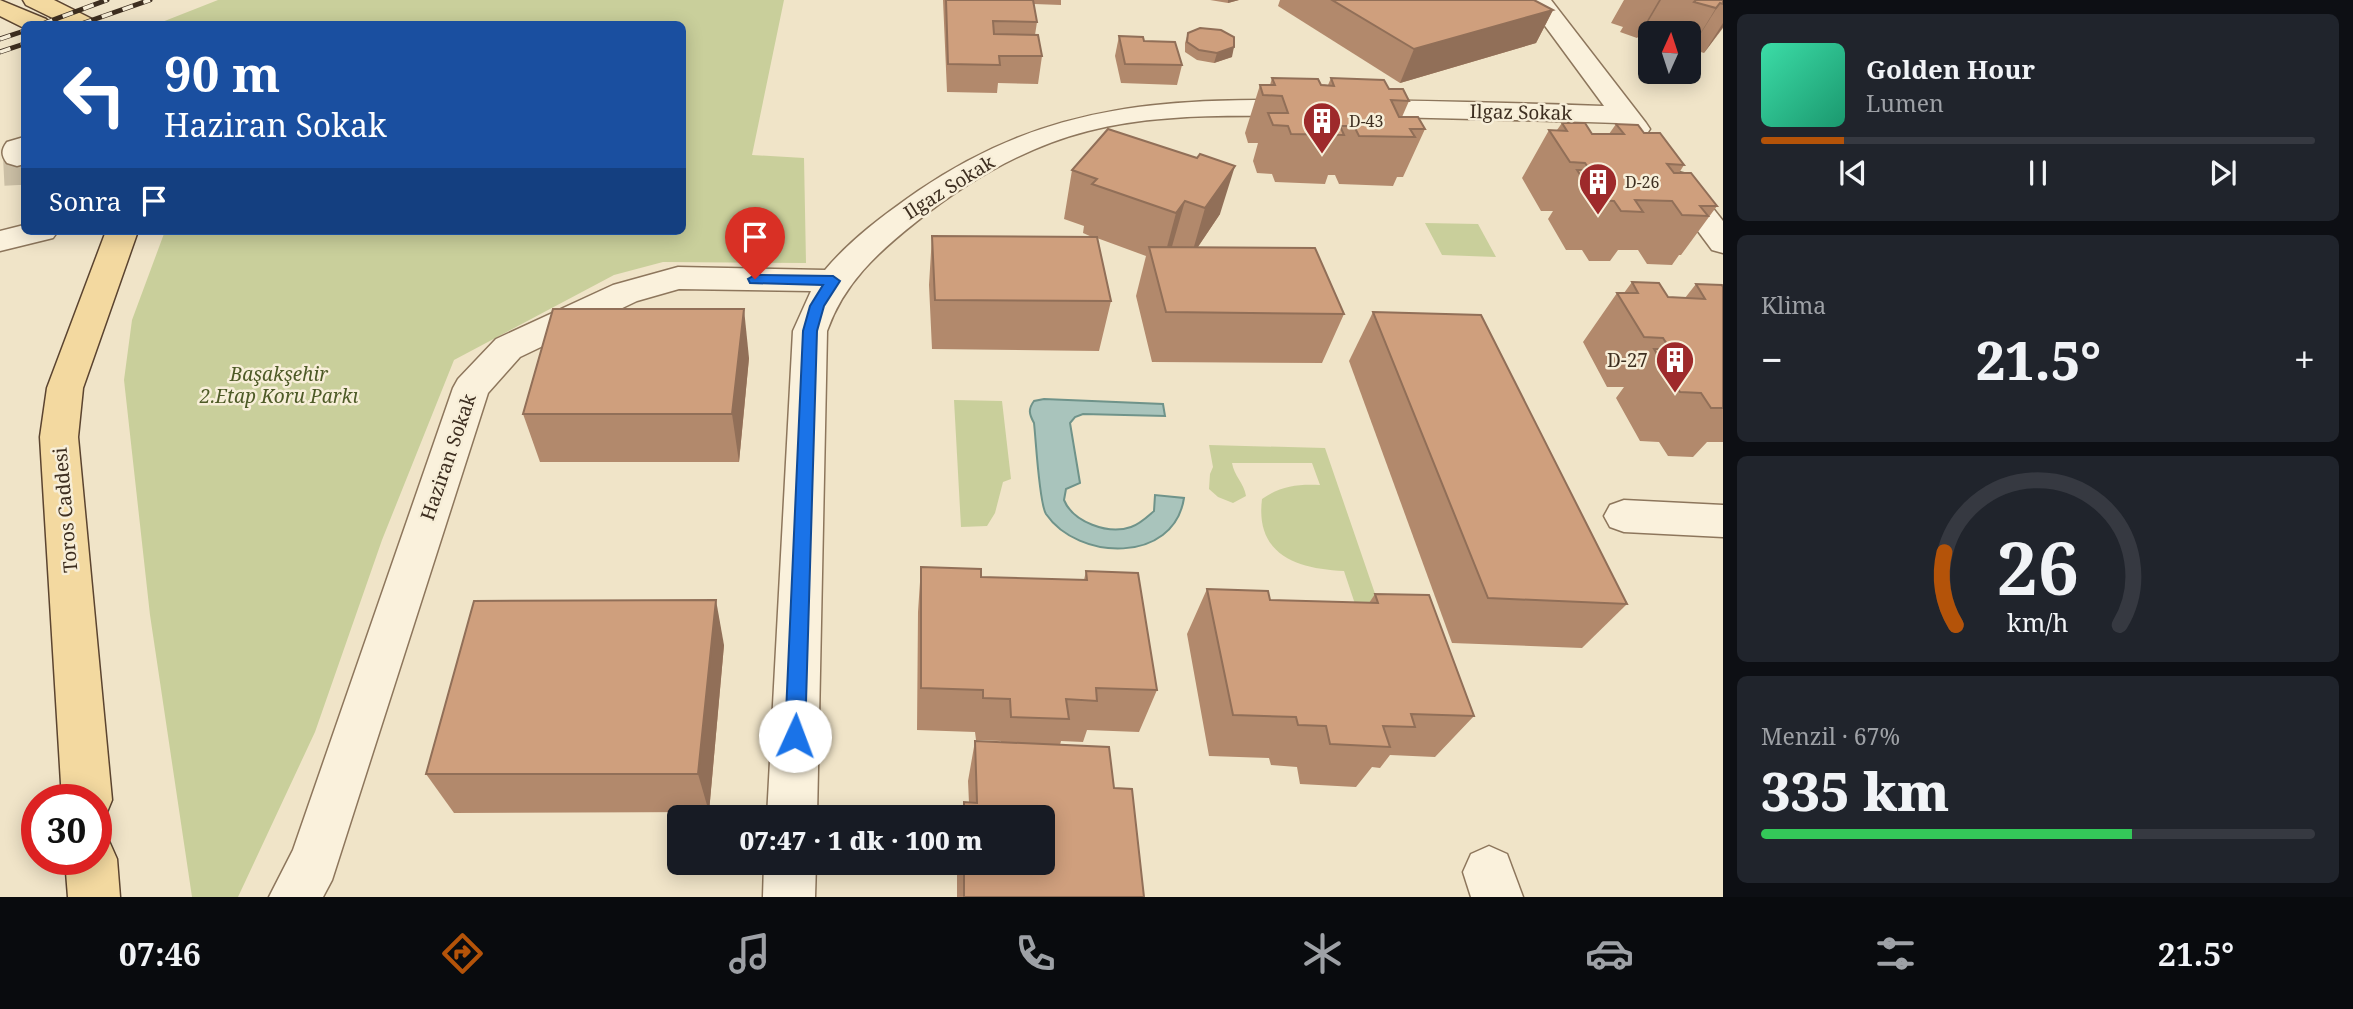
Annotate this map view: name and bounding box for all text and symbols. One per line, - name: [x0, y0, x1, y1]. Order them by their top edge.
- north arrow: [1638, 21, 1701, 84]
- map controls: [1638, 21, 1701, 84]
- text: 90 m: [164, 40, 280, 106]
- icon: left: [49, 49, 140, 140]
- text: Golden Hour: [1866, 51, 2035, 87]
- text: Lumen: [1866, 87, 1944, 119]
- street label: Ilgaz Sokak: [1469, 98, 1573, 126]
- building icon: D-43: [1301, 100, 1343, 155]
- text: Haziran Sokak: [164, 103, 387, 146]
- place label: D-43: [1349, 110, 1384, 132]
- street label: Ilgaz Sokak: [899, 148, 1000, 225]
- icon: previous: [1834, 154, 1872, 192]
- icon: pause: [2019, 154, 2057, 192]
- icon: next: [2204, 154, 2242, 192]
- building icon: D-26: [1577, 161, 1619, 216]
- place label: D-26: [1625, 171, 1660, 193]
- icon: arrive: [135, 182, 173, 220]
- text: Sonra: [49, 183, 121, 219]
- pin: [725, 207, 785, 279]
- icon: arrive: [736, 218, 774, 256]
- text: Klima: [1761, 289, 1826, 321]
- text: 21.5°: [1976, 324, 2101, 395]
- text: −: [1761, 333, 1783, 385]
- text: +: [2294, 333, 2315, 385]
- building icon: D-27: [1654, 339, 1696, 394]
- place label: D-27: [1607, 347, 1648, 373]
- park label: Başakşehir 2.Etap Koru Parkı: [199, 361, 358, 409]
- street label: Haziran Sokak: [414, 389, 482, 524]
- street label: Toros Caddesi: [47, 446, 83, 574]
- text: 26: [1997, 517, 2079, 616]
- text: km/h: [2007, 605, 2069, 639]
- position arrow: [758, 699, 832, 773]
- text: Menzil · 67%: [1761, 720, 1900, 752]
- text: 335 km: [1761, 755, 1949, 826]
- speed limit sign: 30: [21, 784, 112, 875]
- text: 07:47 · 1 dk · 100 m: [739, 822, 983, 858]
- icon: directions: [438, 929, 487, 978]
- icon: music: [725, 929, 774, 978]
- icon: phone: [1011, 929, 1060, 978]
- icon: climate: [1298, 929, 1347, 978]
- icon: car: [1585, 929, 1634, 978]
- icon: filters: [1871, 929, 1920, 978]
- text: 07:46: [119, 932, 201, 975]
- text: 21.5°: [2158, 932, 2234, 975]

